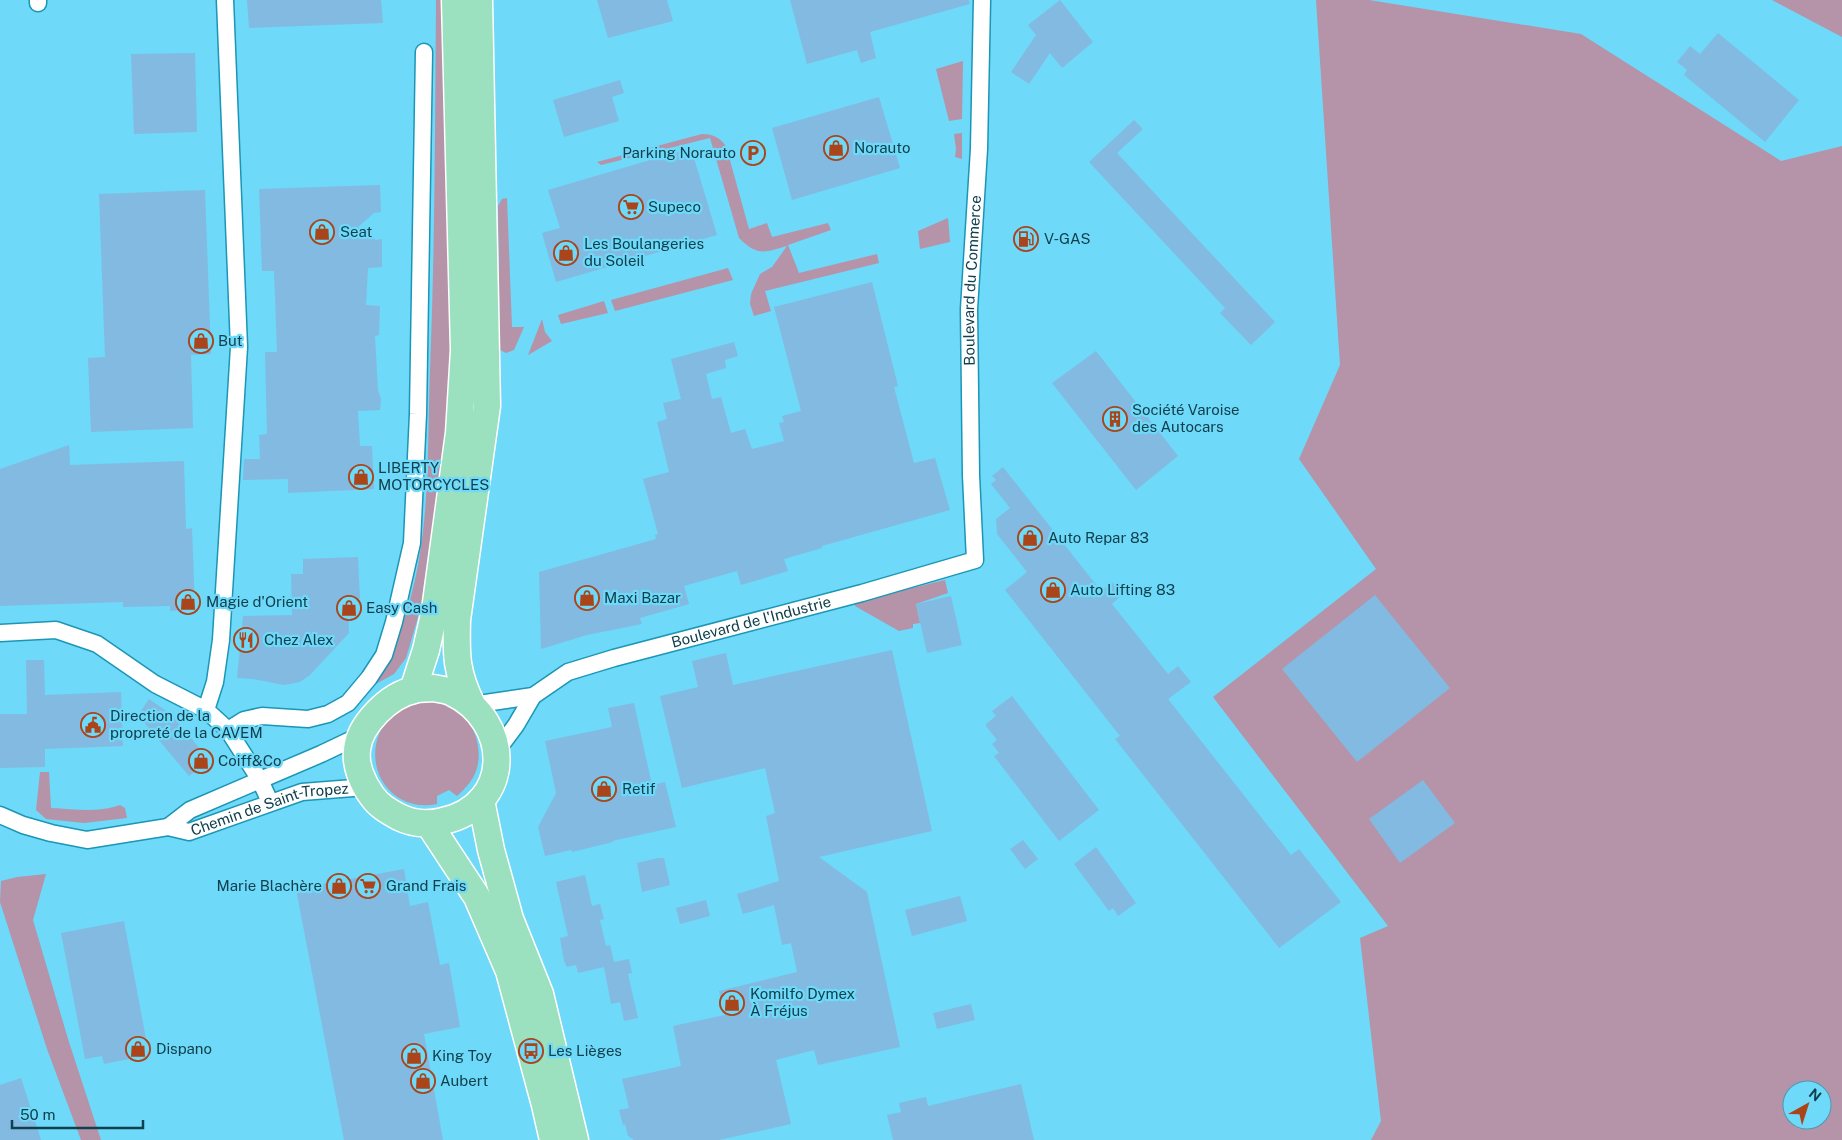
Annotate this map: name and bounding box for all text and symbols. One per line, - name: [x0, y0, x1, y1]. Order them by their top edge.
- shop icon: Norauto: [823, 135, 849, 161]
- place label: Norauto: [854, 139, 910, 156]
- parking icon: Parking Norauto: [740, 140, 766, 166]
- place label: Parking Norauto: [622, 144, 736, 161]
- supermarket icon: Supeco: [618, 194, 644, 220]
- street label: Boulevard du Commerce: [960, 195, 984, 366]
- place label: Supeco: [648, 198, 701, 215]
- shop icon: Seat: [309, 219, 335, 245]
- place label: Seat: [340, 223, 372, 240]
- fuel station icon: V-GAS: [1013, 226, 1039, 252]
- place label: V-GAS: [1044, 230, 1091, 247]
- place label: Les Boulangeries du Soleil: [584, 235, 704, 269]
- shop icon: Les Boulangeries du Soleil: [553, 240, 579, 266]
- shop icon: But: [188, 328, 214, 354]
- place label: But: [218, 332, 243, 349]
- place label: Société Varoise des Autocars: [1132, 401, 1240, 435]
- building icon: Société Varoise des Autocars: [1102, 406, 1128, 432]
- place label: LIBERTY MOTORCYCLES: [378, 459, 489, 493]
- shop icon: LIBERTY MOTORCYCLES: [348, 464, 374, 490]
- shop icon: Auto Repar 83: [1017, 525, 1043, 551]
- place label: Auto Repar 83: [1048, 529, 1149, 546]
- shop icon: Auto Lifting 83: [1040, 577, 1066, 603]
- place label: Auto Lifting 83: [1070, 581, 1175, 598]
- shop icon: Maxi Bazar: [574, 585, 600, 611]
- shop icon: Magie d'Orient: [175, 589, 201, 615]
- place label: Maxi Bazar: [604, 589, 681, 606]
- place label: Magie d'Orient: [206, 593, 308, 610]
- street label: Boulevard de l'Industrie: [669, 593, 833, 651]
- shop icon: Easy Cash: [336, 595, 362, 621]
- place label: Easy Cash: [366, 599, 437, 616]
- restaurant icon: Chez Alex: [233, 627, 259, 653]
- place label: Chez Alex: [264, 631, 333, 648]
- place label: Direction de la propreté de la CAVEM: [110, 707, 263, 741]
- public building icon: Direction de la propreté de la CAVEM: [80, 712, 106, 738]
- shop icon: Coiff&Co: [188, 748, 214, 774]
- place label: Coiff&Co: [218, 752, 281, 769]
- shop icon: Retif: [591, 776, 617, 802]
- street label: Chemin de Saint-Tropez: [188, 779, 349, 839]
- place label: Retif: [622, 780, 656, 797]
- shop icon: Marie Blachère: [326, 873, 352, 899]
- supermarket icon: Grand Frais: [355, 873, 381, 899]
- place label: Marie Blachère: [217, 877, 322, 894]
- place label: Grand Frais: [386, 877, 466, 894]
- place label: Komilfo Dymex À Fréjus: [750, 985, 855, 1019]
- shop icon: Komilfo Dymex À Fréjus: [719, 990, 745, 1016]
- shop icon: Dispano: [125, 1036, 151, 1062]
- bus stop icon: Les Lièges: [518, 1038, 544, 1064]
- place label: Dispano: [156, 1040, 212, 1057]
- place label: Les Lièges: [548, 1042, 622, 1059]
- shop icon: King Toy: [401, 1043, 427, 1069]
- place label: King Toy: [432, 1047, 492, 1064]
- shop icon: Aubert: [410, 1068, 436, 1094]
- place label: Aubert: [440, 1072, 488, 1089]
- north arrow: [1782, 1080, 1832, 1130]
- text: N: [1806, 1085, 1824, 1105]
- scale bar: [12, 1098, 144, 1130]
- text: 50 m: [20, 1106, 55, 1123]

